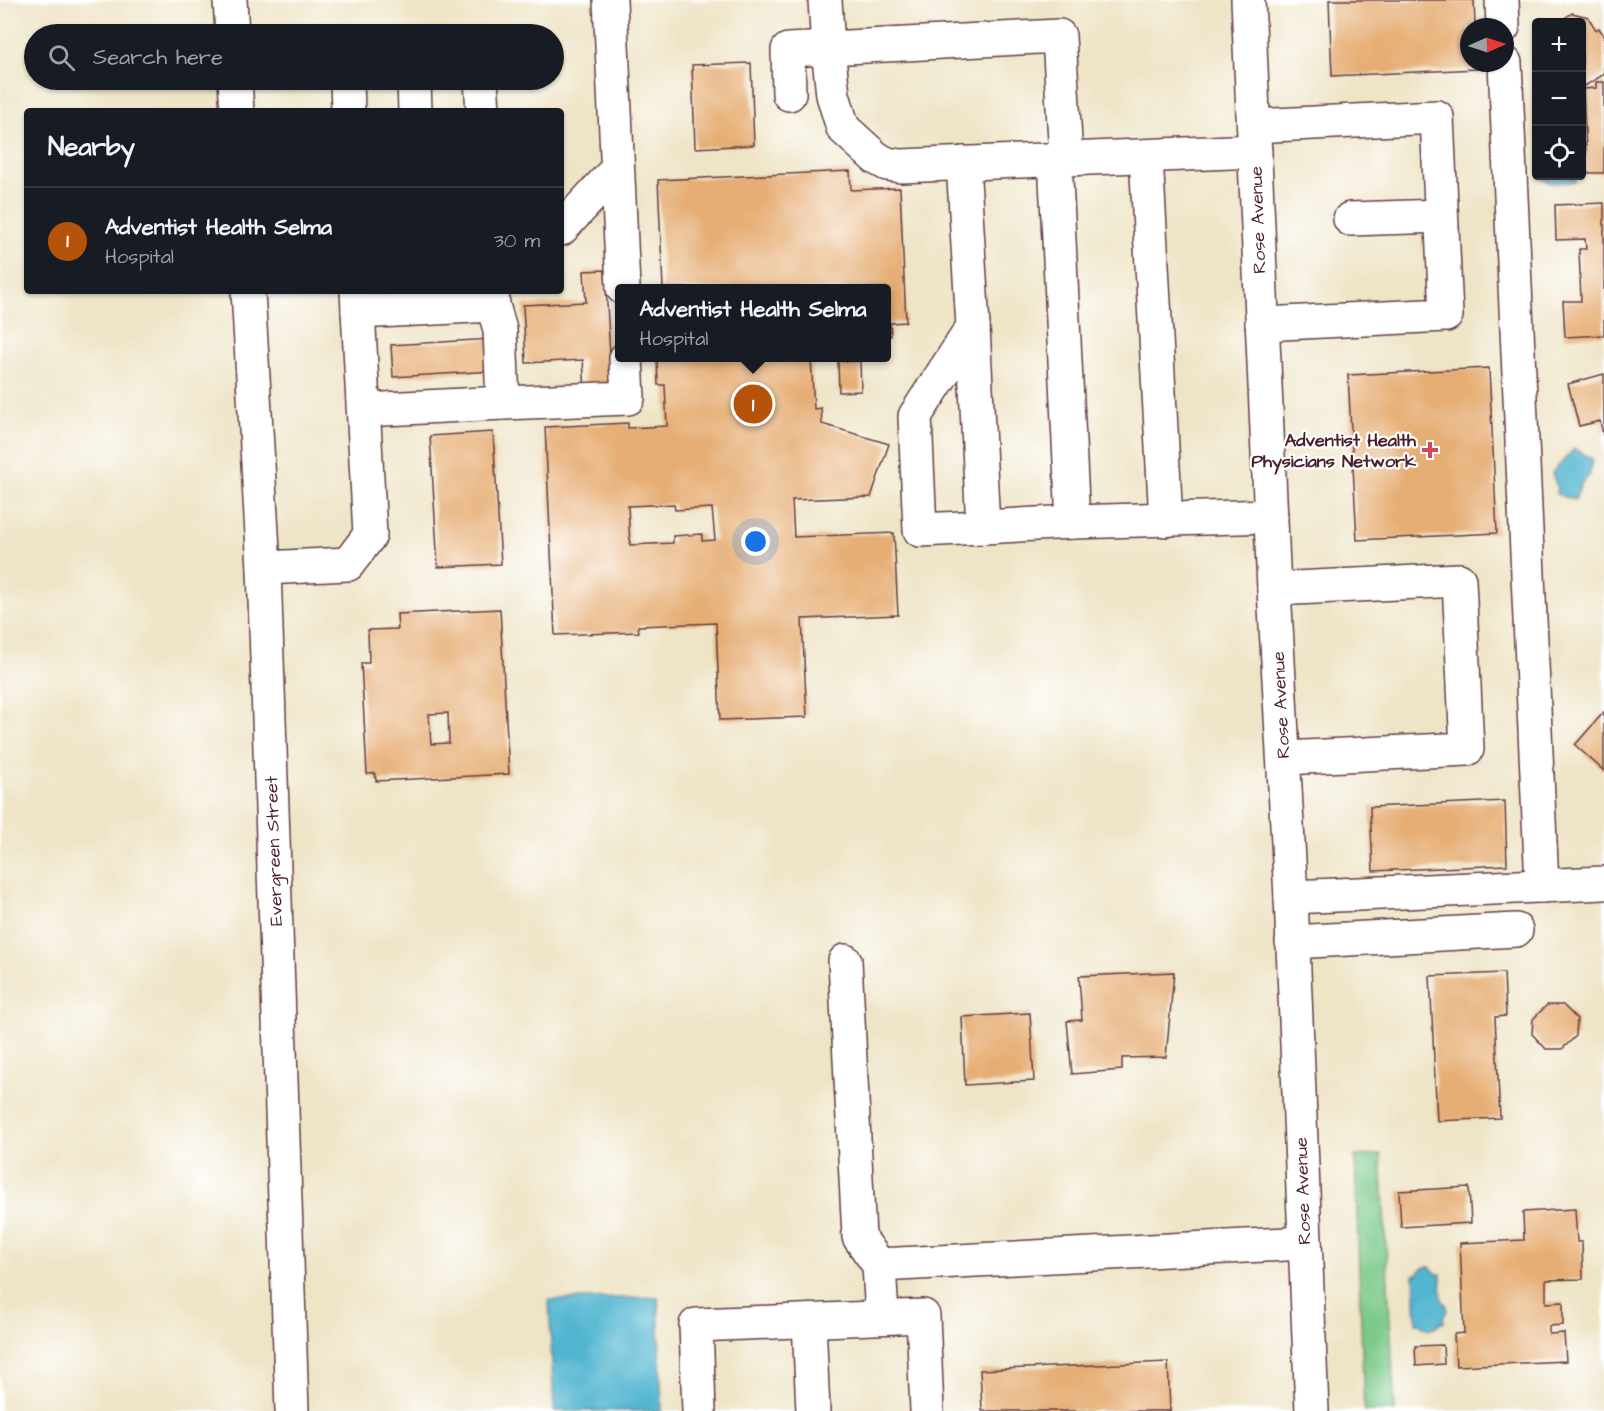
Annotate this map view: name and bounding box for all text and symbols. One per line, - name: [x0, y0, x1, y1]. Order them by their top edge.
- north arrow: [1460, 18, 1514, 72]
- map controls: [1532, 18, 1586, 180]
- button: +: [1532, 18, 1586, 72]
- search box: [24, 24, 564, 90]
- icon: search: [45, 41, 78, 74]
- text: Search here: [93, 42, 223, 73]
- button: −: [1532, 72, 1586, 126]
- button: locate: [1532, 126, 1586, 180]
- text: Nearby: [48, 129, 135, 165]
- street label: Rose Avenue: [1244, 166, 1272, 274]
- text: Adventist Health Selma: [105, 212, 332, 243]
- text: 1: [66, 227, 69, 255]
- text: 30 m: [494, 227, 540, 255]
- text: Hospital: [105, 243, 174, 271]
- popup: [615, 284, 891, 362]
- text: Adventist Health Selma: [640, 294, 866, 325]
- text: Hospital: [640, 325, 708, 353]
- pin: 1: [734, 382, 772, 426]
- place label: Adventist Health Physicians Network: [1251, 428, 1417, 475]
- marker: Adventist Health Physicians Network: [1421, 441, 1439, 459]
- your location: [741, 527, 770, 556]
- street label: Rose Avenue: [1266, 650, 1296, 759]
- street label: Evergreen Street: [259, 775, 290, 926]
- street label: Rose Avenue: [1289, 1137, 1317, 1245]

